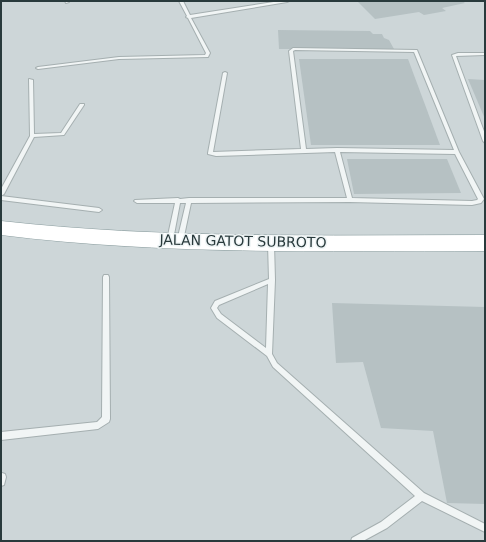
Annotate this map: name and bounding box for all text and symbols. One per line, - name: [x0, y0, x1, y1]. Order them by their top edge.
- street label: JALAN GATOT SUBROTO: [158, 232, 327, 250]

